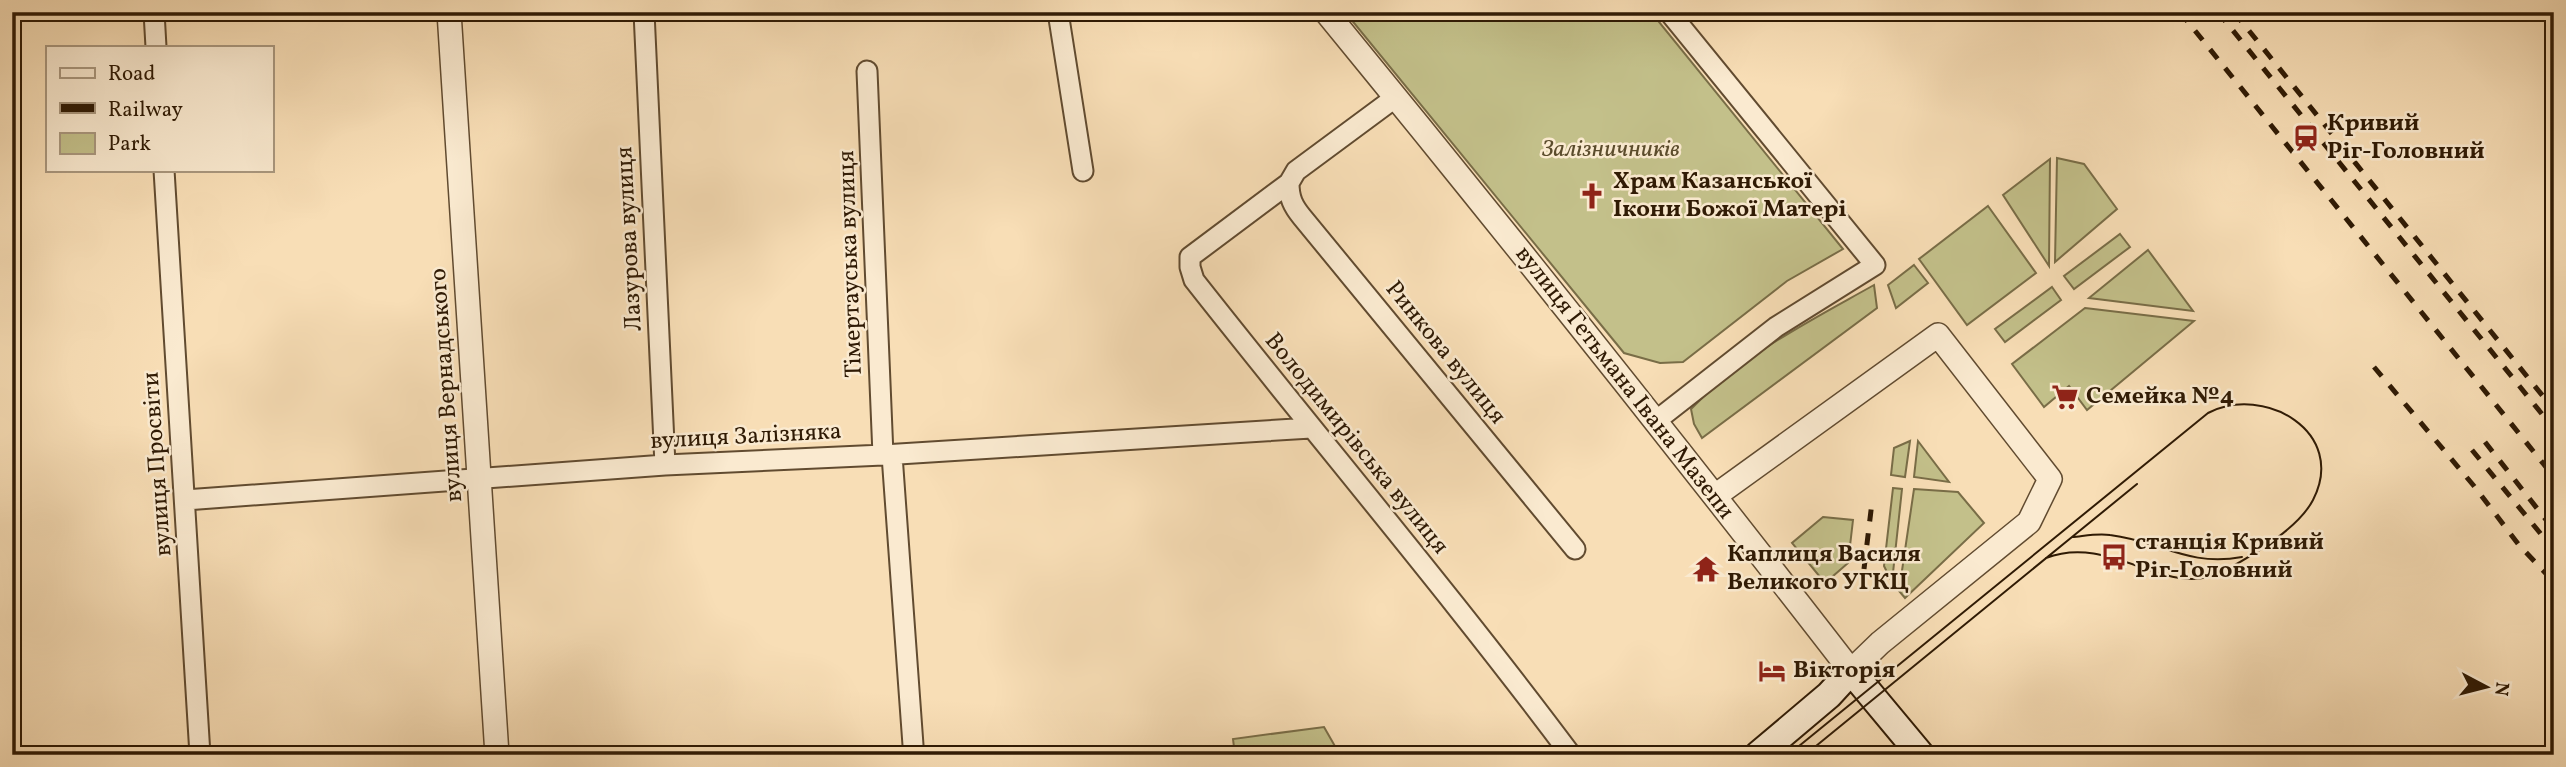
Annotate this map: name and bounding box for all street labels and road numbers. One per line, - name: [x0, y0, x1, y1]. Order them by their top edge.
- street label: Лазурова вулиця: [608, 146, 652, 332]
- street label: Тімертауська вулиця: [830, 150, 872, 378]
- street label: вулиця Гетьмана Івана Мазепи: [1506, 239, 1742, 527]
- street label: вулиця Вернадського: [422, 267, 472, 503]
- street label: Ринкова вулиця: [1376, 274, 1514, 432]
- street label: Володимирівська вулиця: [1256, 326, 1456, 562]
- street label: вулиця Просвіти: [135, 371, 181, 557]
- street label: вулиця Залізняка: [649, 415, 843, 459]

